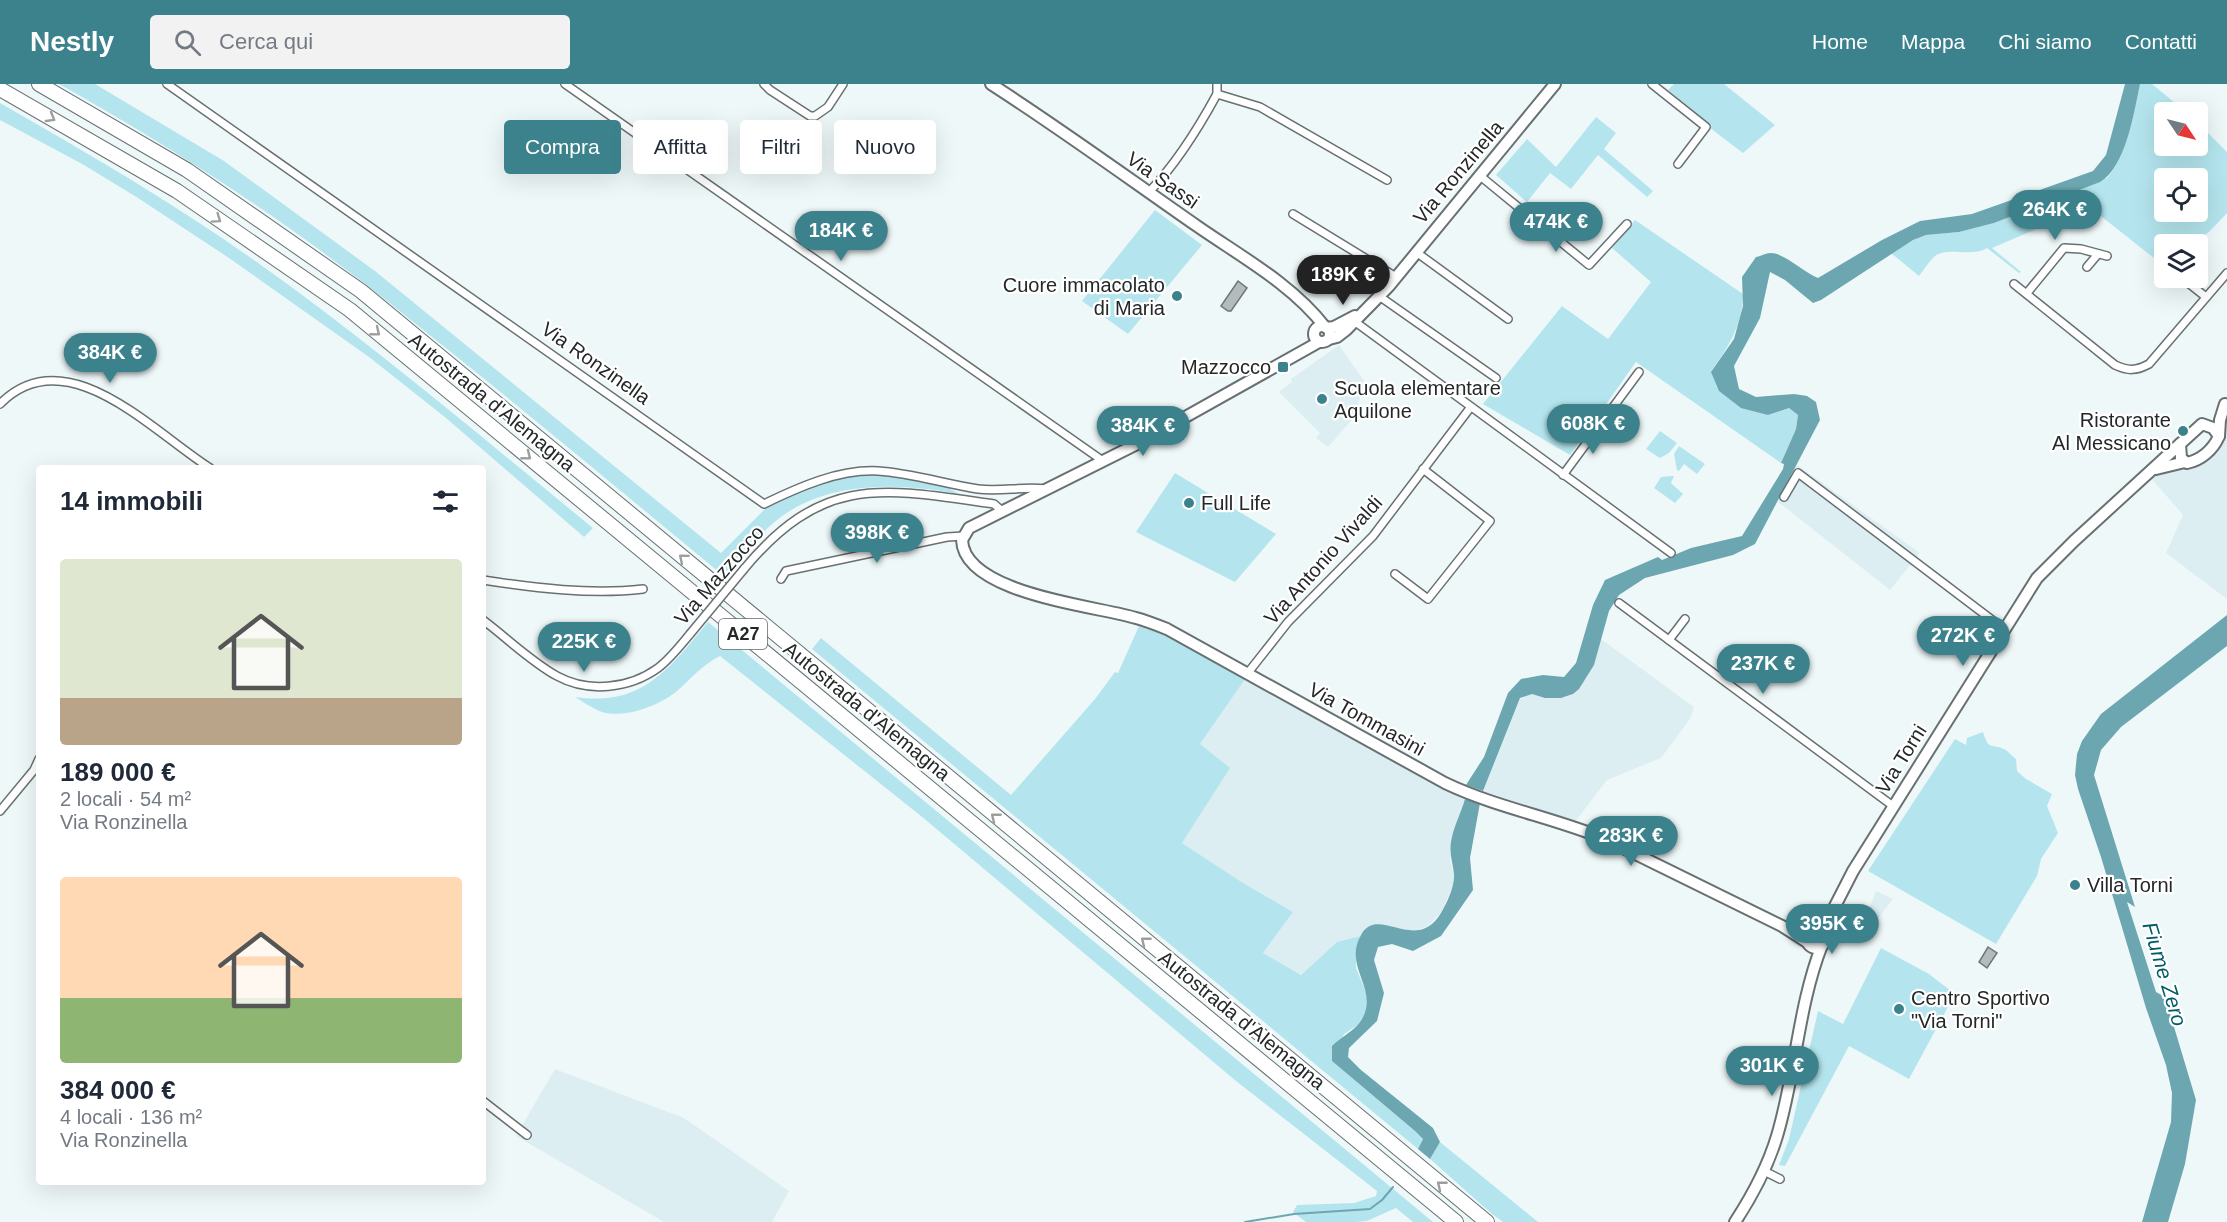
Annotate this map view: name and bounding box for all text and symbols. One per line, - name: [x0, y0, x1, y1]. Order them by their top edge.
- search box: [150, 15, 570, 69]
- text: Nestly: [30, 26, 114, 57]
- icon: search: [171, 26, 204, 59]
- text: Cerca qui: [219, 29, 313, 54]
- text: Home: [1812, 30, 1868, 53]
- text: Mappa: [1901, 30, 1965, 53]
- text: Chi siamo: [1998, 30, 2092, 53]
- text: Contatti: [2125, 30, 2197, 53]
- north arrow: [2154, 102, 2208, 156]
- map controls: [2154, 102, 2208, 288]
- one-way arrow: [45, 111, 55, 122]
- street label: Via Ronzinella: [1409, 115, 1508, 228]
- chip: Compra: [504, 120, 621, 174]
- chip: Affitta: [633, 120, 728, 174]
- chip: Filtri: [740, 120, 822, 174]
- chip: Nuovo: [834, 120, 936, 174]
- street label: Via Sassi: [1123, 147, 1203, 213]
- button: locate: [2154, 168, 2208, 222]
- pin: 264K €: [2006, 190, 2104, 241]
- text: 264K €: [2023, 198, 2087, 220]
- pin: 474K €: [1507, 202, 1605, 253]
- text: 474K €: [1524, 210, 1588, 232]
- pin: 184K €: [792, 211, 890, 262]
- one-way arrow: [211, 212, 222, 223]
- text: 184K €: [809, 219, 873, 241]
- button: layers: [2154, 234, 2208, 288]
- pin: 189K €: [1294, 255, 1392, 306]
- text: 189K €: [1311, 263, 1375, 285]
- place label: Cuore immacolato di Maria: [1003, 274, 1166, 319]
- marker: Cuore immacolato di Maria: [1170, 289, 1184, 303]
- street label: Via Ronzinella: [537, 317, 655, 409]
- one-way arrow: [369, 325, 380, 336]
- street label: Autostrada d'Alemagna: [405, 328, 580, 476]
- pin: 384K €: [61, 333, 159, 384]
- text: 384K €: [78, 341, 142, 363]
- place label: Mazzocco: [1181, 356, 1271, 378]
- marker: Mazzocco: [1276, 360, 1290, 374]
- place label: Scuola elementare Aquilone: [1334, 377, 1501, 422]
- marker: Scuola elementare Aquilone: [1315, 392, 1329, 406]
- pin: 608K €: [1544, 404, 1642, 455]
- pin: 384K €: [1094, 406, 1192, 457]
- place label: Ristorante Al Messicano: [2052, 409, 2171, 454]
- text: 608K €: [1561, 412, 1625, 434]
- text: 384K €: [1111, 414, 1175, 436]
- marker: Ristorante Al Messicano: [2176, 424, 2190, 438]
- one-way arrow: [520, 449, 531, 460]
- icon: filters: [429, 485, 462, 518]
- text: 14 immobili: [60, 486, 203, 516]
- street label: Via Antonio Vivaldi: [1260, 491, 1386, 629]
- place label: Full Life: [1201, 492, 1271, 514]
- marker: Full Life: [1182, 496, 1196, 510]
- pin: 398K €: [828, 513, 926, 564]
- street label: Via Mazzocco: [670, 521, 768, 629]
- text: 398K €: [845, 521, 909, 543]
- one-way arrow: [679, 555, 690, 566]
- icon: home: [207, 598, 315, 706]
- pin: 272K €: [1914, 616, 2012, 667]
- road number: A27: [719, 619, 767, 649]
- pin: 225K €: [535, 622, 633, 673]
- text: 272K €: [1931, 624, 1995, 646]
- text: 225K €: [552, 630, 616, 652]
- street label: Autostrada d'Alemagna: [780, 637, 955, 785]
- pin: 237K €: [1714, 644, 1812, 695]
- text: 237K €: [1731, 652, 1795, 674]
- street label: Via Tommasini: [1305, 678, 1429, 760]
- street label: Via Torni: [1871, 720, 1931, 798]
- text: 189 000 €: [60, 757, 176, 787]
- text: 2 locali · 54 m²: [60, 788, 191, 810]
- text: Via Ronzinella: [60, 811, 188, 833]
- one-way arrow: [990, 813, 1001, 824]
- pin: 283K €: [1582, 816, 1680, 867]
- text: 283K €: [1599, 824, 1663, 846]
- place label: Villa Torni: [2087, 874, 2173, 896]
- marker: Villa Torni: [2068, 878, 2082, 892]
- pin: 395K €: [1783, 904, 1881, 955]
- text: 395K €: [1800, 912, 1864, 934]
- icon: home: [207, 916, 315, 1024]
- water label: Fiume Zero: [2138, 919, 2192, 1029]
- one-way arrow: [1141, 937, 1152, 948]
- street label: Autostrada d'Alemagna: [1155, 946, 1330, 1094]
- place label: Centro Sportivo "Via Torni": [1911, 987, 2050, 1032]
- marker: Centro Sportivo "Via Torni": [1892, 1002, 1906, 1016]
- pin: 301K €: [1723, 1046, 1821, 1097]
- text: 301K €: [1740, 1054, 1804, 1076]
- text: 384 000 €: [60, 1075, 176, 1105]
- text: 4 locali · 136 m²: [60, 1106, 202, 1128]
- text: Via Ronzinella: [60, 1129, 188, 1151]
- one-way arrow: [1437, 1181, 1448, 1192]

